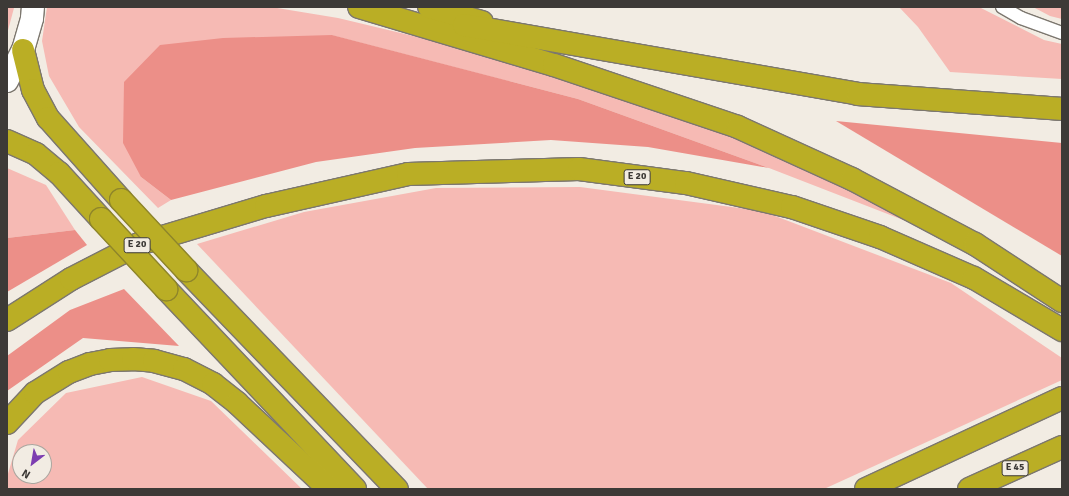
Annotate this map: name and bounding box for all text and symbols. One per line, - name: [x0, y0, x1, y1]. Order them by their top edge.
- road number: E 20: [623, 169, 651, 185]
- road number: E 20: [123, 237, 151, 253]
- north arrow: [12, 444, 52, 484]
- road number: E 45: [1001, 460, 1029, 476]
- text: N: [19, 466, 33, 481]

